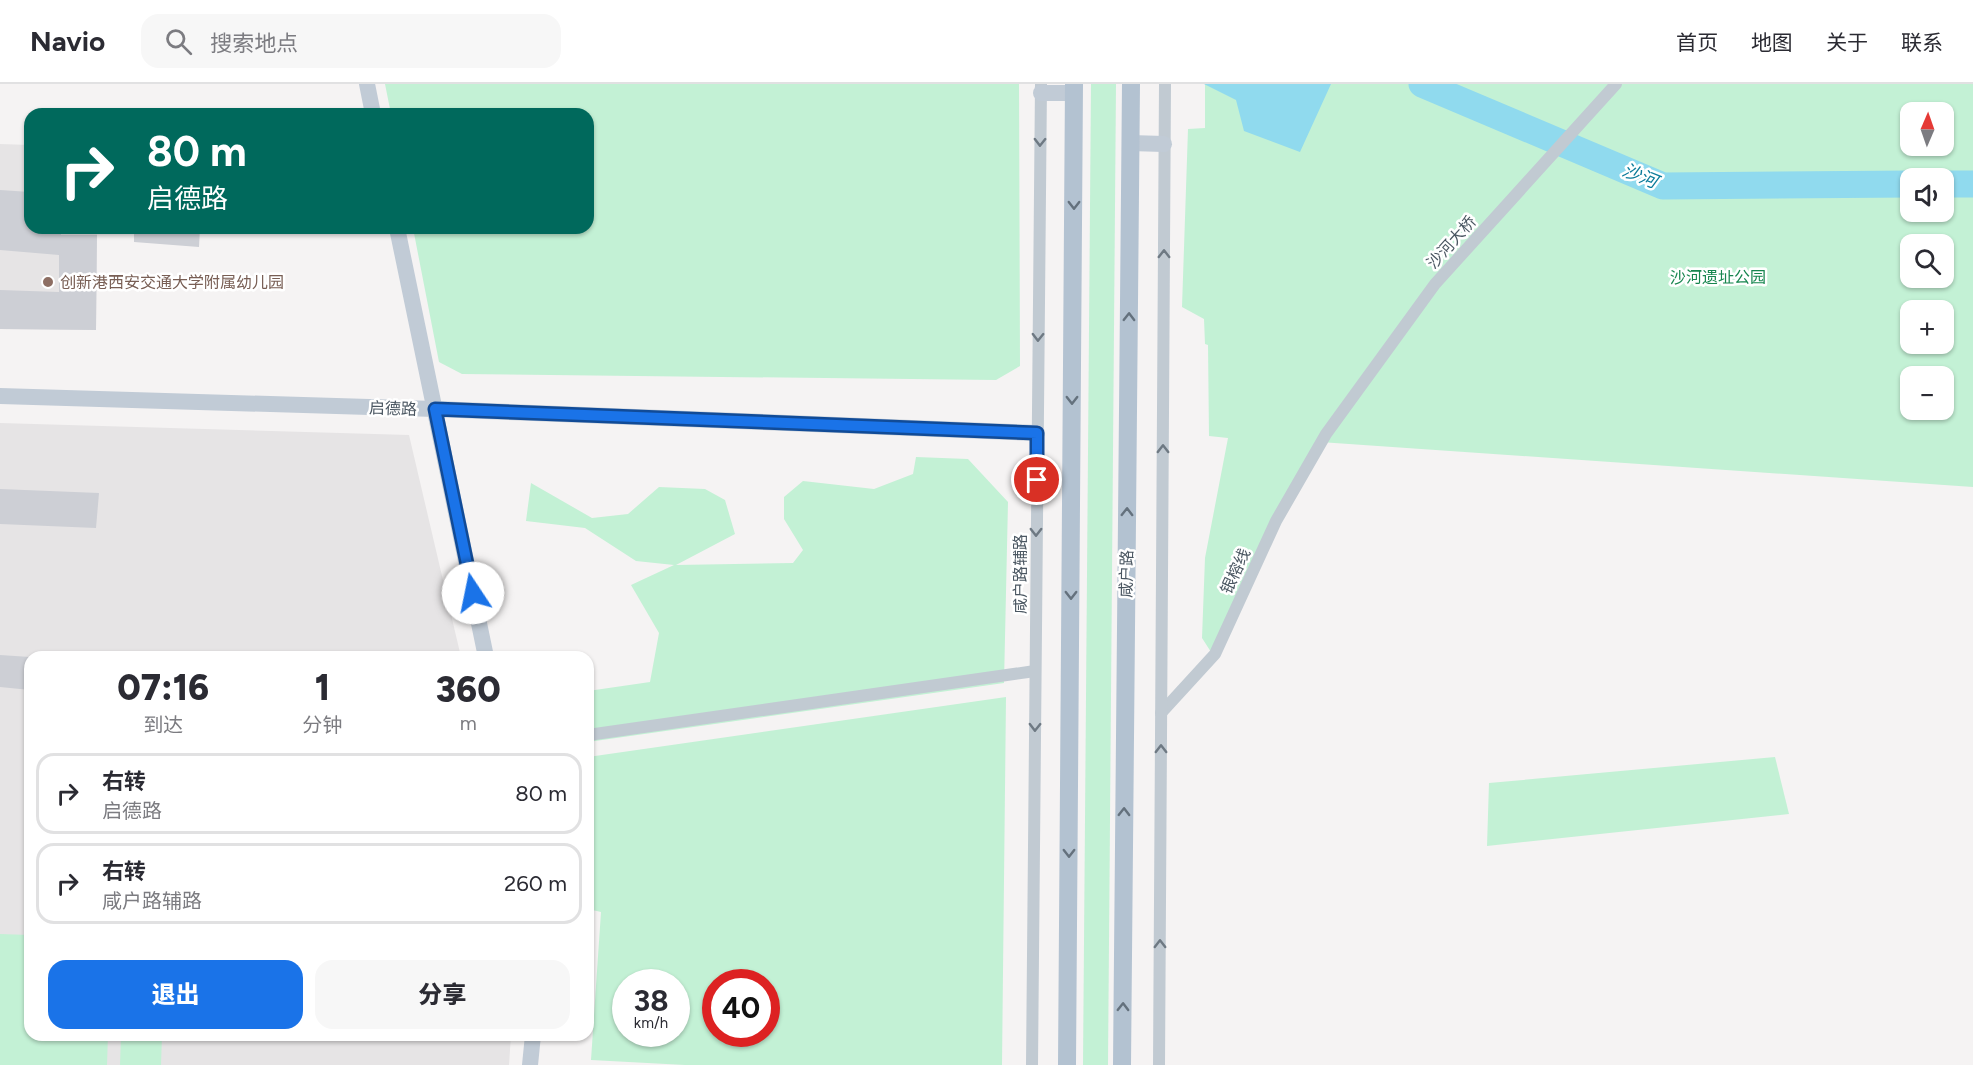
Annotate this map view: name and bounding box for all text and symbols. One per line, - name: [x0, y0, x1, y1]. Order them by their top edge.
- search box: [141, 14, 561, 68]
- text: Navio: [30, 24, 105, 58]
- icon: search: [162, 25, 195, 58]
- text: 搜索地点: [210, 30, 298, 57]
- text: 首页: [1676, 30, 1718, 55]
- text: 地图: [1751, 30, 1793, 55]
- text: 关于: [1826, 30, 1868, 55]
- text: 联系: [1901, 30, 1943, 55]
- north arrow: [1900, 102, 1954, 156]
- map controls: [1900, 102, 1954, 420]
- text: 80 m: [147, 126, 247, 177]
- icon: right: [48, 132, 126, 210]
- one-way arrow: [1034, 138, 1046, 147]
- water label: 沙河: [1619, 159, 1664, 194]
- button: sound: [1900, 168, 1954, 222]
- text: 启德路: [147, 182, 228, 215]
- one-way arrow: [1067, 201, 1080, 210]
- street label: 沙河大桥: [1423, 212, 1480, 272]
- button: search: [1900, 234, 1954, 288]
- one-way arrow: [1158, 249, 1170, 258]
- park label: 沙河遗址公园: [1670, 268, 1766, 287]
- place label: 创新港西安交通大学附属幼儿园: [60, 273, 284, 292]
- marker: 创新港西安交通大学附属幼儿园: [41, 275, 55, 289]
- button: +: [1900, 300, 1954, 354]
- one-way arrow: [1123, 312, 1135, 321]
- one-way arrow: [1032, 333, 1044, 342]
- button: −: [1900, 366, 1954, 420]
- one-way arrow: [1066, 396, 1078, 405]
- street label: 启德路: [369, 398, 417, 419]
- one-way arrow: [1157, 444, 1169, 453]
- pin: [1011, 454, 1062, 505]
- icon: arrive: [1020, 463, 1053, 496]
- one-way arrow: [1121, 507, 1133, 516]
- one-way arrow: [1030, 528, 1043, 537]
- street label: 咸户路辅路: [1011, 534, 1030, 614]
- street label: 银榕线: [1217, 545, 1254, 597]
- street label: 咸户路: [1117, 550, 1136, 598]
- position arrow: [441, 561, 505, 625]
- one-way arrow: [1065, 591, 1077, 600]
- text: 07:16: [117, 666, 209, 709]
- text: 1: [315, 666, 330, 709]
- text: 360: [436, 668, 501, 711]
- text: m: [460, 711, 477, 735]
- text: 到达: [143, 713, 183, 737]
- text: 分钟: [303, 713, 343, 737]
- one-way arrow: [1029, 723, 1041, 732]
- one-way arrow: [1155, 744, 1167, 753]
- text: 右转: [102, 768, 146, 795]
- icon: right: [51, 777, 84, 810]
- text: 80 m: [515, 780, 567, 807]
- text: 启德路: [102, 799, 162, 823]
- one-way arrow: [1118, 807, 1130, 816]
- one-way arrow: [1063, 849, 1075, 858]
- text: 右转: [102, 858, 146, 885]
- icon: right: [51, 867, 84, 900]
- text: 260 m: [504, 870, 567, 897]
- text: 咸户路辅路: [102, 889, 202, 913]
- one-way arrow: [1154, 939, 1166, 948]
- button: 退出: [48, 960, 303, 1029]
- button: 分享: [315, 960, 570, 1029]
- speed limit sign: 40: [702, 969, 780, 1047]
- text: 38: [633, 982, 669, 1019]
- one-way arrow: [1117, 1002, 1129, 1011]
- text: km/h: [634, 1014, 668, 1032]

